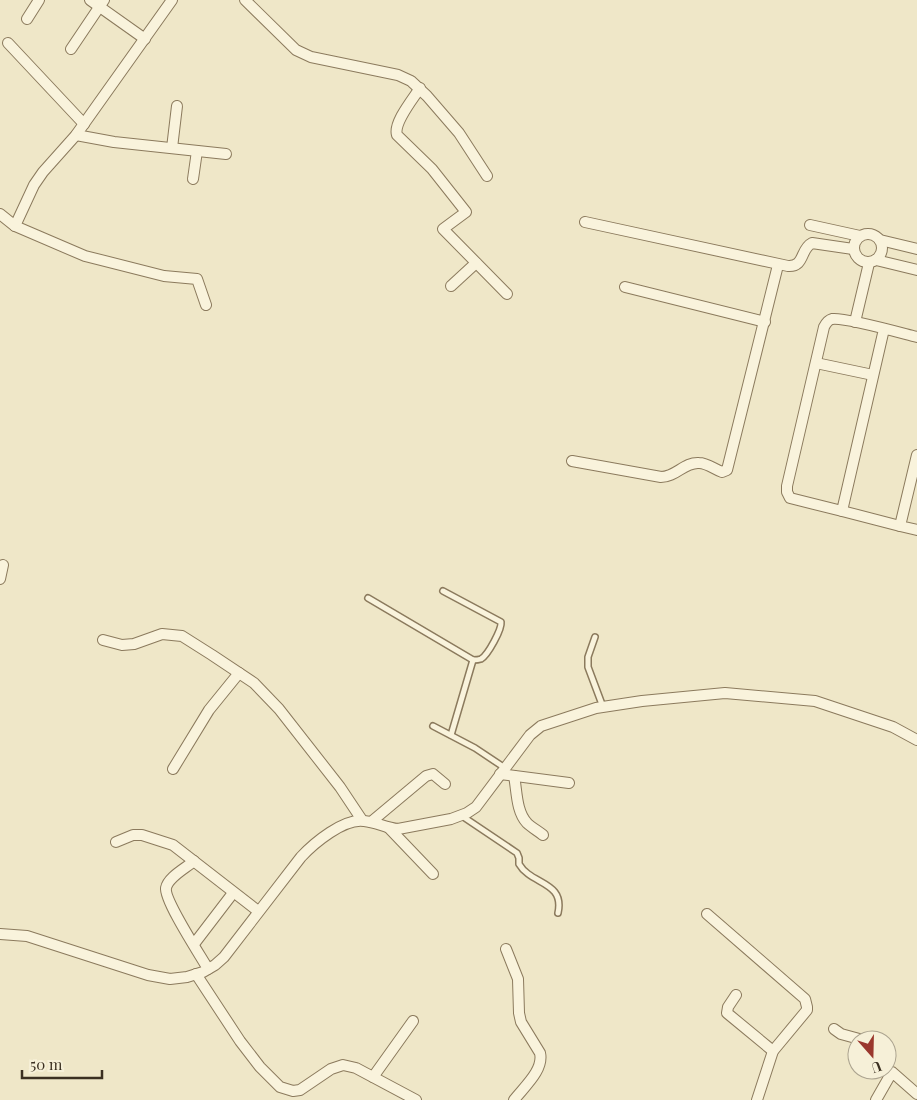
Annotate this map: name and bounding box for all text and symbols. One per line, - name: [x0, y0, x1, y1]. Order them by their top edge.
- north arrow: [847, 1030, 897, 1080]
- scale bar: [22, 1048, 102, 1080]
- text: 50 m: [30, 1054, 63, 1074]
- text: U: [869, 1057, 884, 1078]

